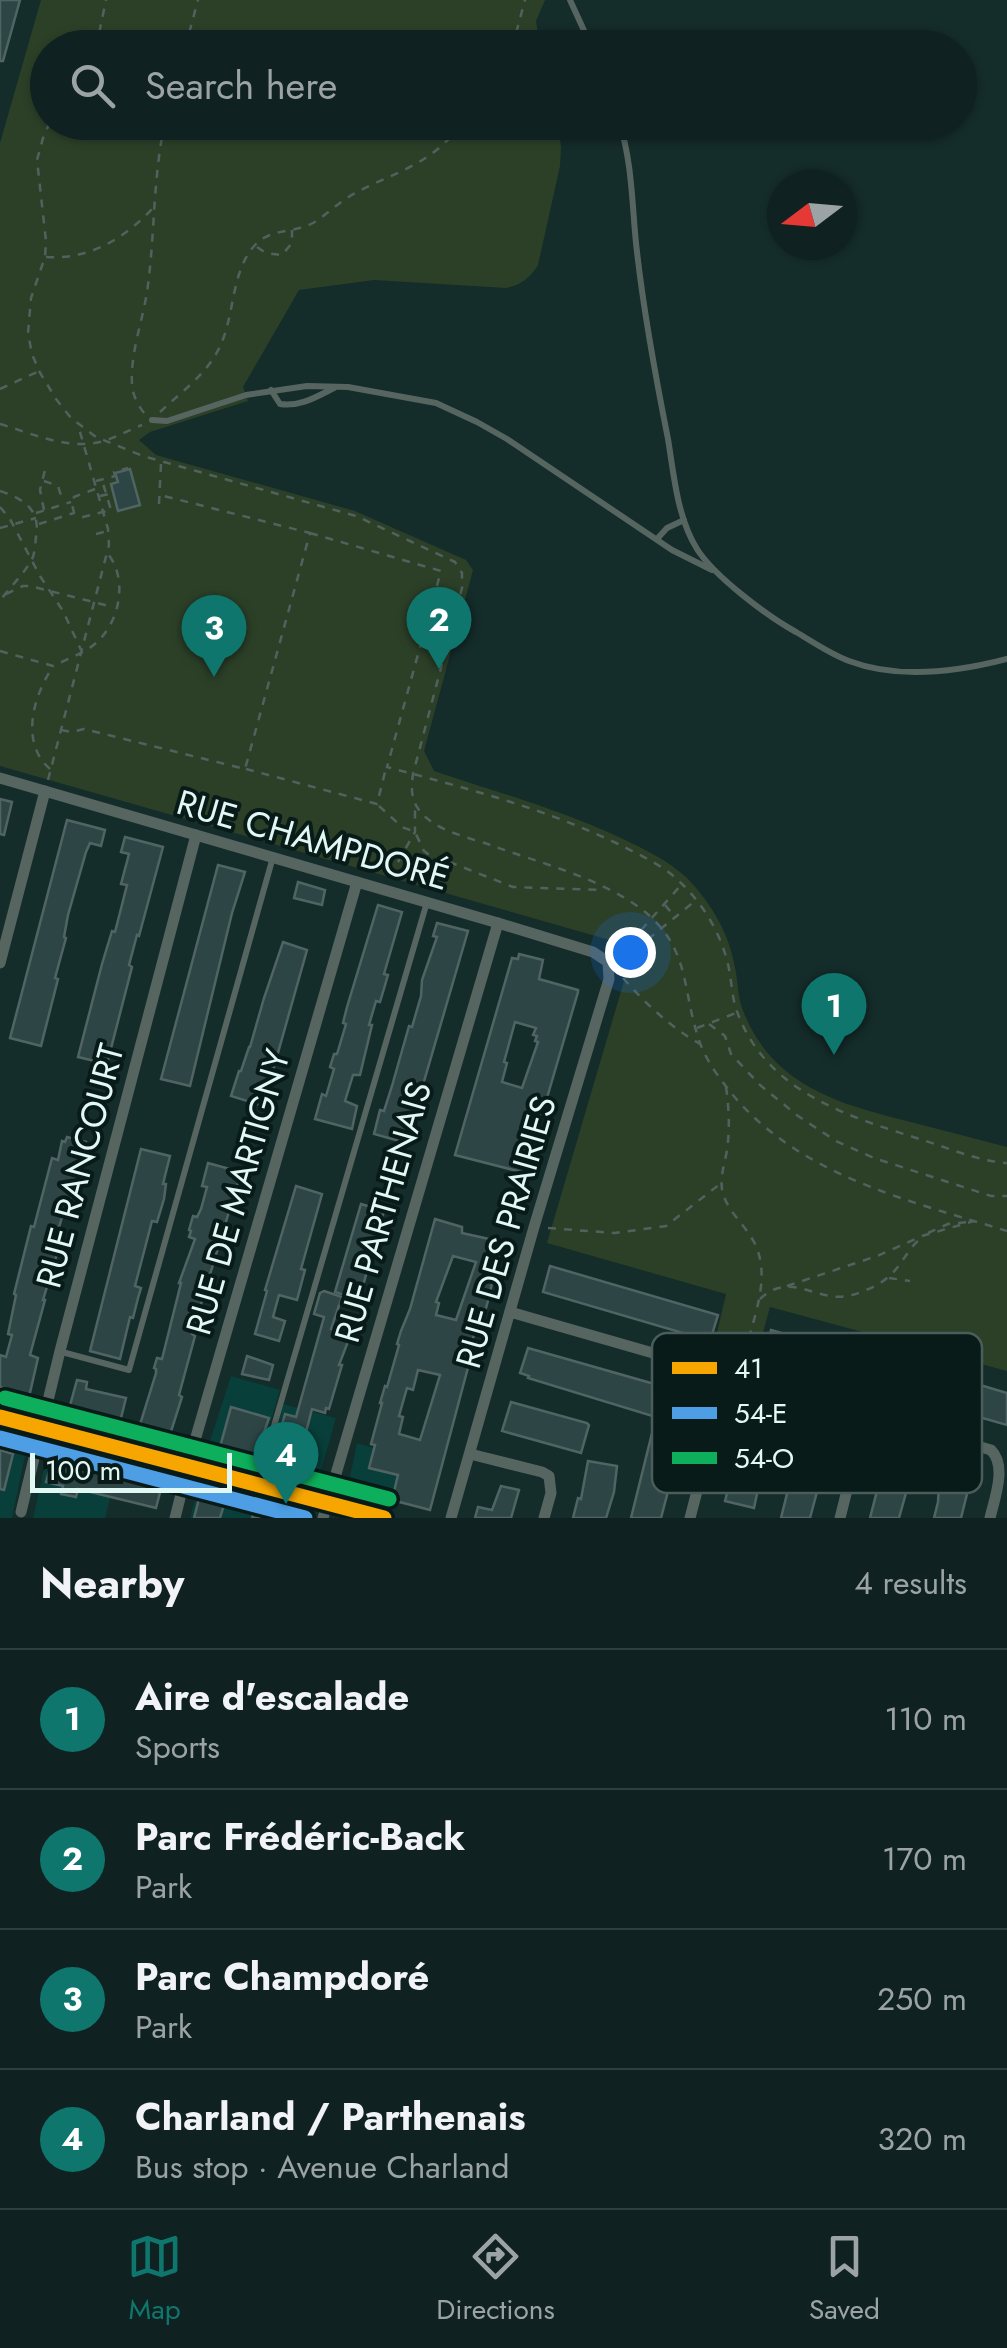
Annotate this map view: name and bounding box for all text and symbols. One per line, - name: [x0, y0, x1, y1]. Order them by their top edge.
- search box: [30, 30, 977, 140]
- icon: search: [65, 58, 120, 113]
- text: Search here: [145, 58, 337, 113]
- north arrow: [767, 170, 857, 260]
- pin: 2: [406, 586, 472, 669]
- pin: 3: [182, 594, 246, 677]
- street label: RUE CHAMPDORÉ: [171, 777, 455, 903]
- your location: [605, 927, 656, 978]
- pin: 1: [802, 972, 866, 1055]
- street label: RUE RANCOURT: [23, 1039, 137, 1293]
- street label: RUE DE MARTIGNY: [173, 1043, 303, 1340]
- street label: RUE PARTHENAIS: [322, 1076, 444, 1348]
- street label: RUE DES PRAIRIES: [443, 1090, 569, 1374]
- legend: [652, 1333, 982, 1493]
- text: 41: [734, 1348, 763, 1389]
- text: 54-E: [734, 1393, 787, 1434]
- pin: 4: [254, 1422, 318, 1504]
- text: 54-O: [734, 1438, 794, 1479]
- scale bar: [30, 1448, 232, 1492]
- text: 100 m: [45, 1450, 121, 1491]
- text: Nearby: [40, 1553, 184, 1614]
- text: 4 results: [854, 1560, 967, 1606]
- text: Aire d'escalade: [135, 1669, 409, 1724]
- text: 1: [64, 1696, 81, 1742]
- text: 110 m: [884, 1696, 967, 1742]
- text: Sports: [135, 1724, 220, 1770]
- text: Parc Frédéric-Back: [135, 1809, 465, 1864]
- text: 2: [62, 1836, 83, 1882]
- text: 170 m: [882, 1836, 967, 1882]
- text: Park: [135, 1864, 192, 1910]
- text: Parc Champdoré: [135, 1949, 429, 2004]
- text: 3: [63, 1976, 82, 2022]
- text: 250 m: [877, 1976, 967, 2022]
- text: Park: [135, 2004, 192, 2050]
- text: Charland / Parthenais: [135, 2089, 526, 2144]
- text: 4: [61, 2116, 84, 2162]
- text: 320 m: [878, 2116, 967, 2162]
- text: Bus stop · Avenue Charland: [135, 2144, 509, 2190]
- tab: Map: [127, 2229, 182, 2330]
- tab: Directions: [436, 2229, 555, 2330]
- tab: Saved: [809, 2229, 880, 2330]

